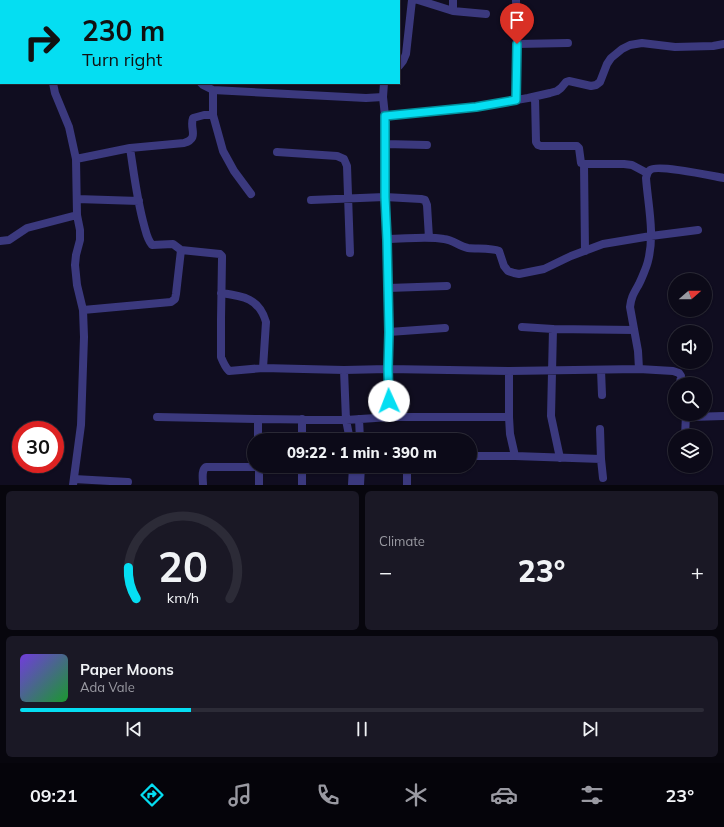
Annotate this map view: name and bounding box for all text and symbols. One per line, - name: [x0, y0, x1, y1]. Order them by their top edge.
- pin: [500, 3, 534, 44]
- icon: arrive: [506, 9, 528, 31]
- text: 230 m: [82, 13, 165, 48]
- icon: right: [16, 16, 68, 68]
- text: Turn right: [82, 48, 162, 71]
- north arrow: [668, 273, 712, 317]
- map controls: [668, 273, 712, 473]
- button: sound: [668, 325, 712, 369]
- button: search: [668, 377, 712, 421]
- position arrow: [368, 380, 410, 422]
- speed limit sign: 30: [12, 421, 64, 473]
- button: layers: [668, 429, 712, 473]
- text: 09:22 · 1 min · 390 m: [287, 443, 437, 462]
- text: Climate: [379, 533, 425, 549]
- text: 20: [158, 539, 207, 591]
- text: 23°: [518, 552, 565, 590]
- text: −: [379, 558, 392, 586]
- text: +: [691, 558, 704, 586]
- text: km/h: [166, 588, 199, 606]
- text: Paper Moons: [80, 660, 174, 679]
- text: Ada Vale: [80, 679, 135, 695]
- icon: previous: [123, 718, 145, 740]
- icon: pause: [351, 718, 373, 740]
- icon: next: [579, 718, 601, 740]
- icon: directions: [138, 781, 166, 809]
- icon: music: [226, 781, 254, 809]
- icon: phone: [314, 781, 342, 809]
- icon: climate: [402, 781, 430, 809]
- icon: car: [490, 781, 518, 809]
- icon: filters: [578, 781, 606, 809]
- text: 09:21: [30, 784, 78, 807]
- text: 23°: [666, 784, 694, 807]

